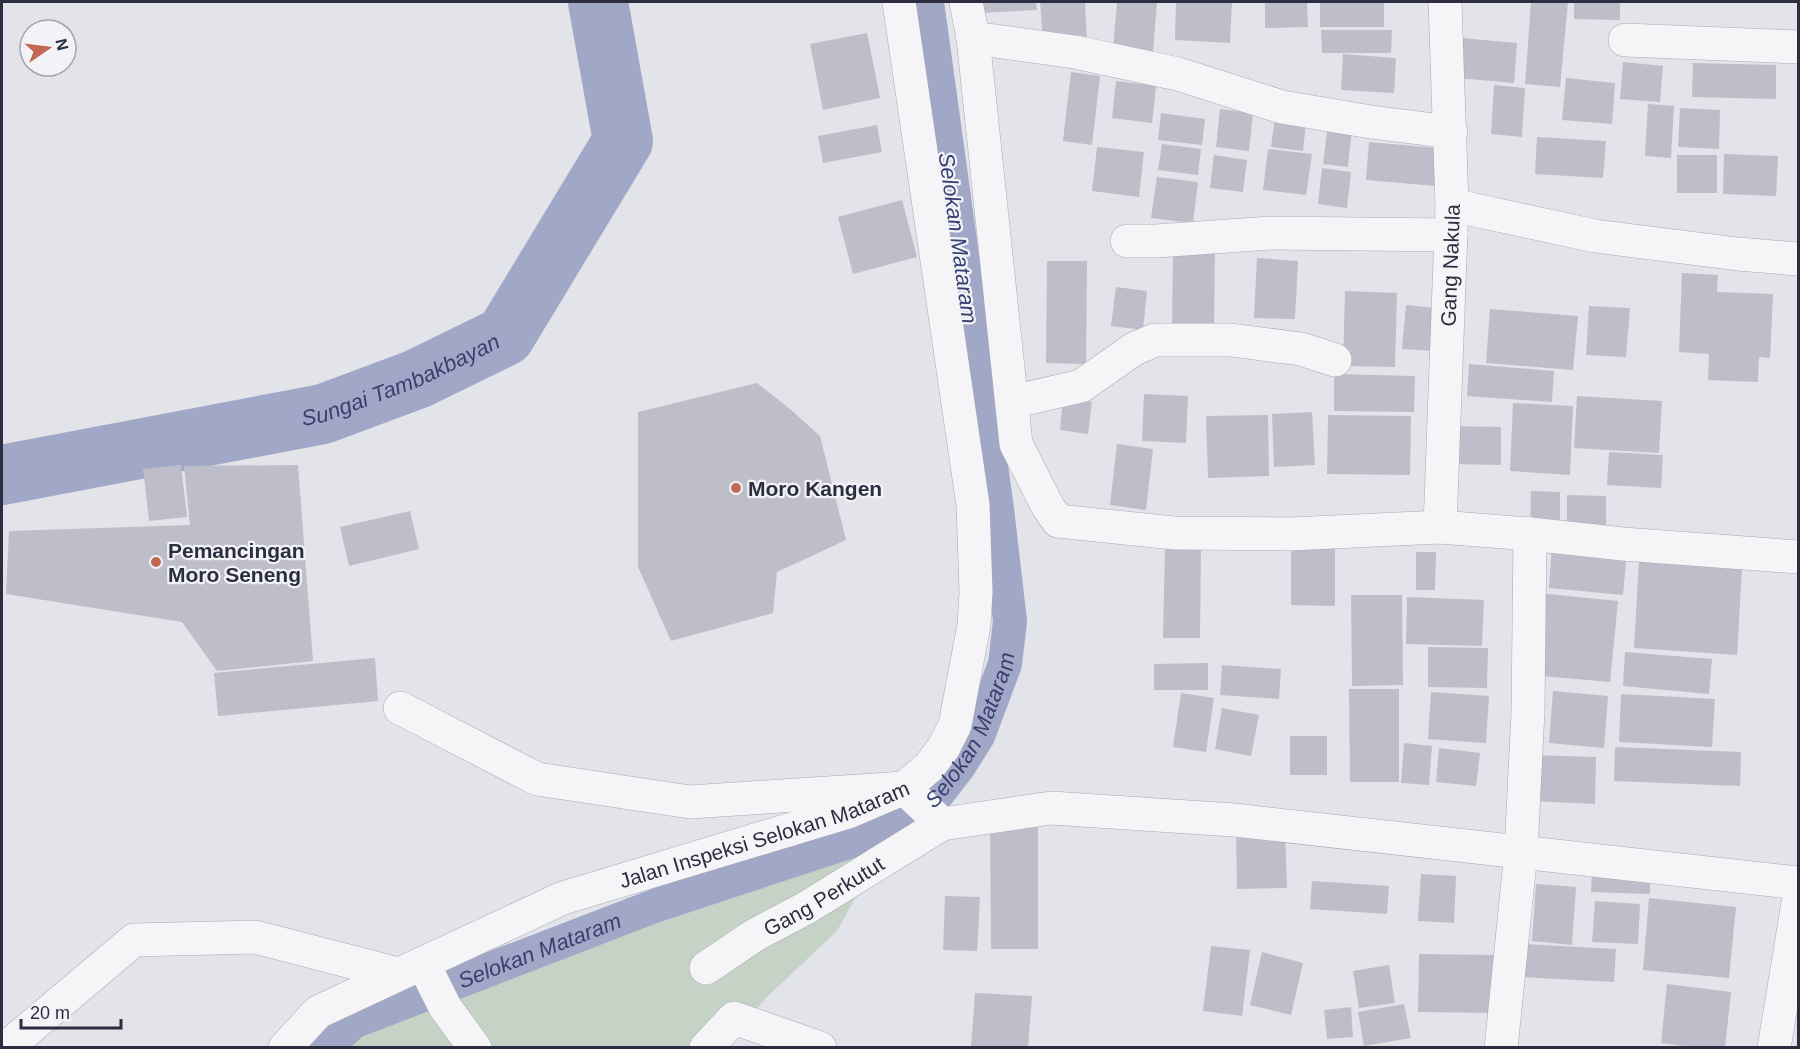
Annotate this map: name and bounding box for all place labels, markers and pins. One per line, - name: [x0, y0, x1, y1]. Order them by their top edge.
- place label: Moro Kangen: [748, 477, 882, 500]
- marker: Moro Kangen: [729, 481, 743, 495]
- place label: Pemancingan Moro Seneng: [168, 539, 305, 586]
- marker: Pemancingan Moro Seneng: [149, 555, 163, 569]

